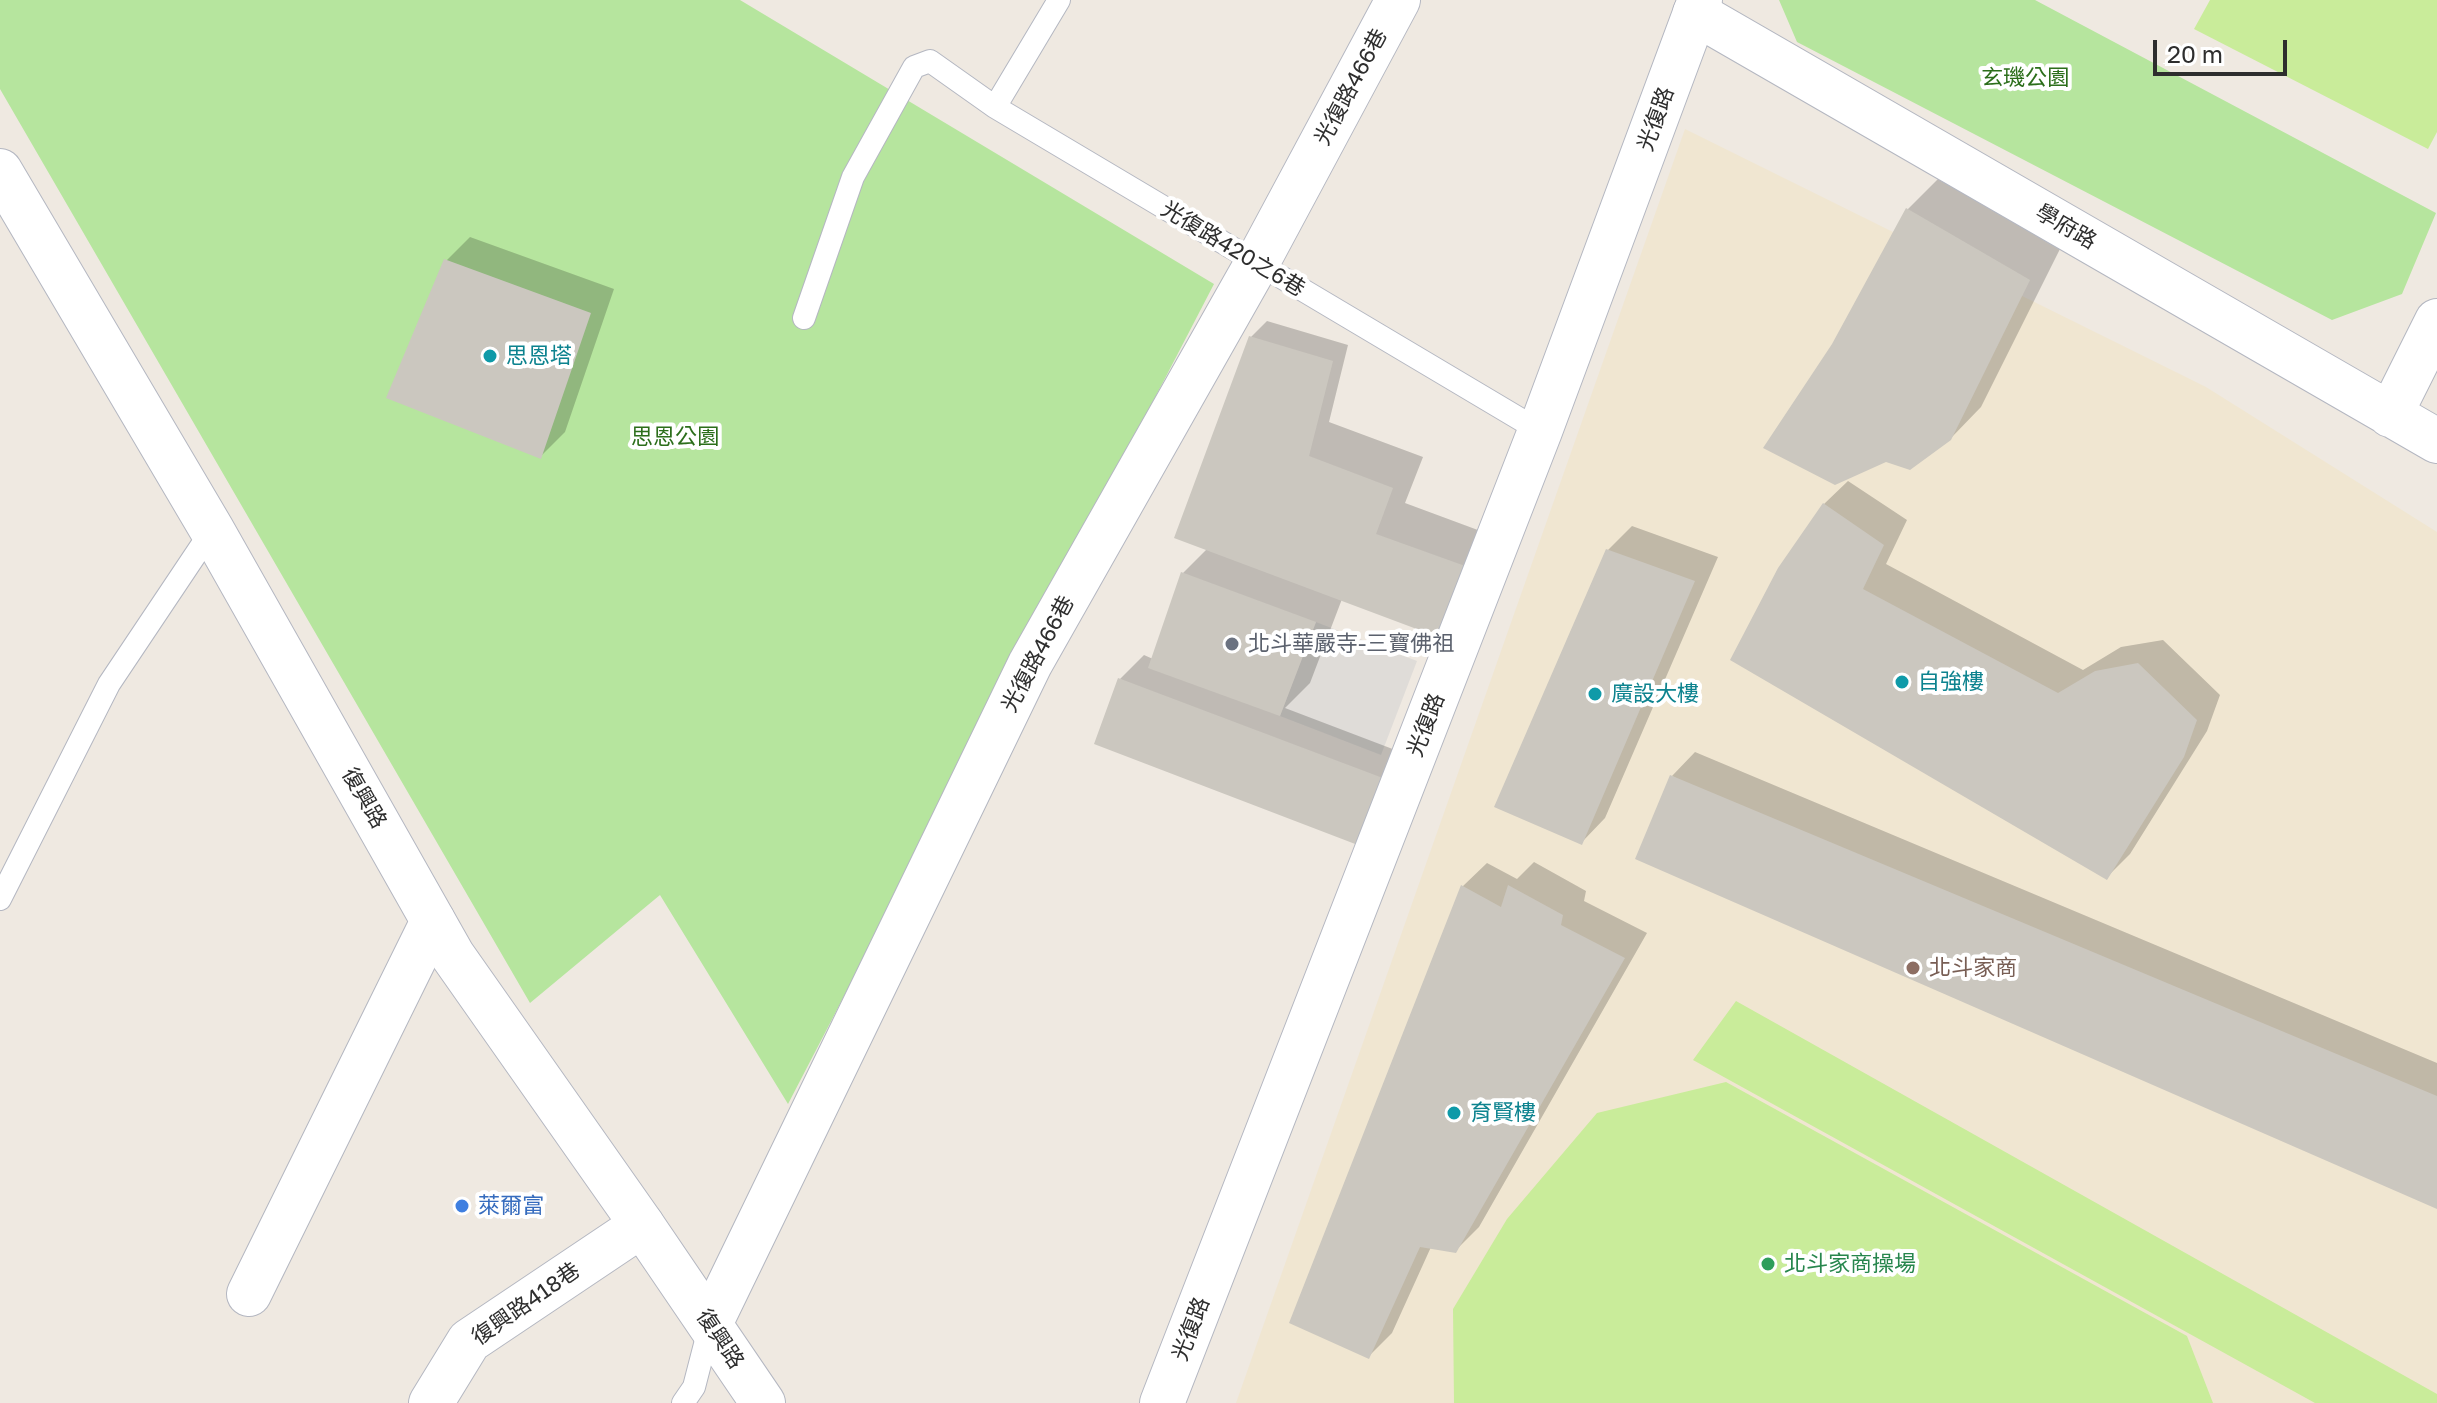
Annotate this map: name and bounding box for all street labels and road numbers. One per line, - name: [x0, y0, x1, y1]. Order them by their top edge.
- street label: 光復路466巷: [1309, 24, 1393, 150]
- street label: 光復路: [1632, 83, 1680, 155]
- street label: 光復路420之6巷: [1156, 196, 1310, 302]
- street label: 學府路: [2031, 199, 2101, 255]
- street label: 光復路466巷: [996, 591, 1080, 717]
- street label: 光復路: [1402, 689, 1450, 761]
- street label: 復興路: [336, 763, 392, 833]
- street label: 復興路418巷: [467, 1257, 585, 1351]
- street label: 光復路: [1167, 1293, 1215, 1365]
- street label: 復興路: [691, 1304, 749, 1374]

